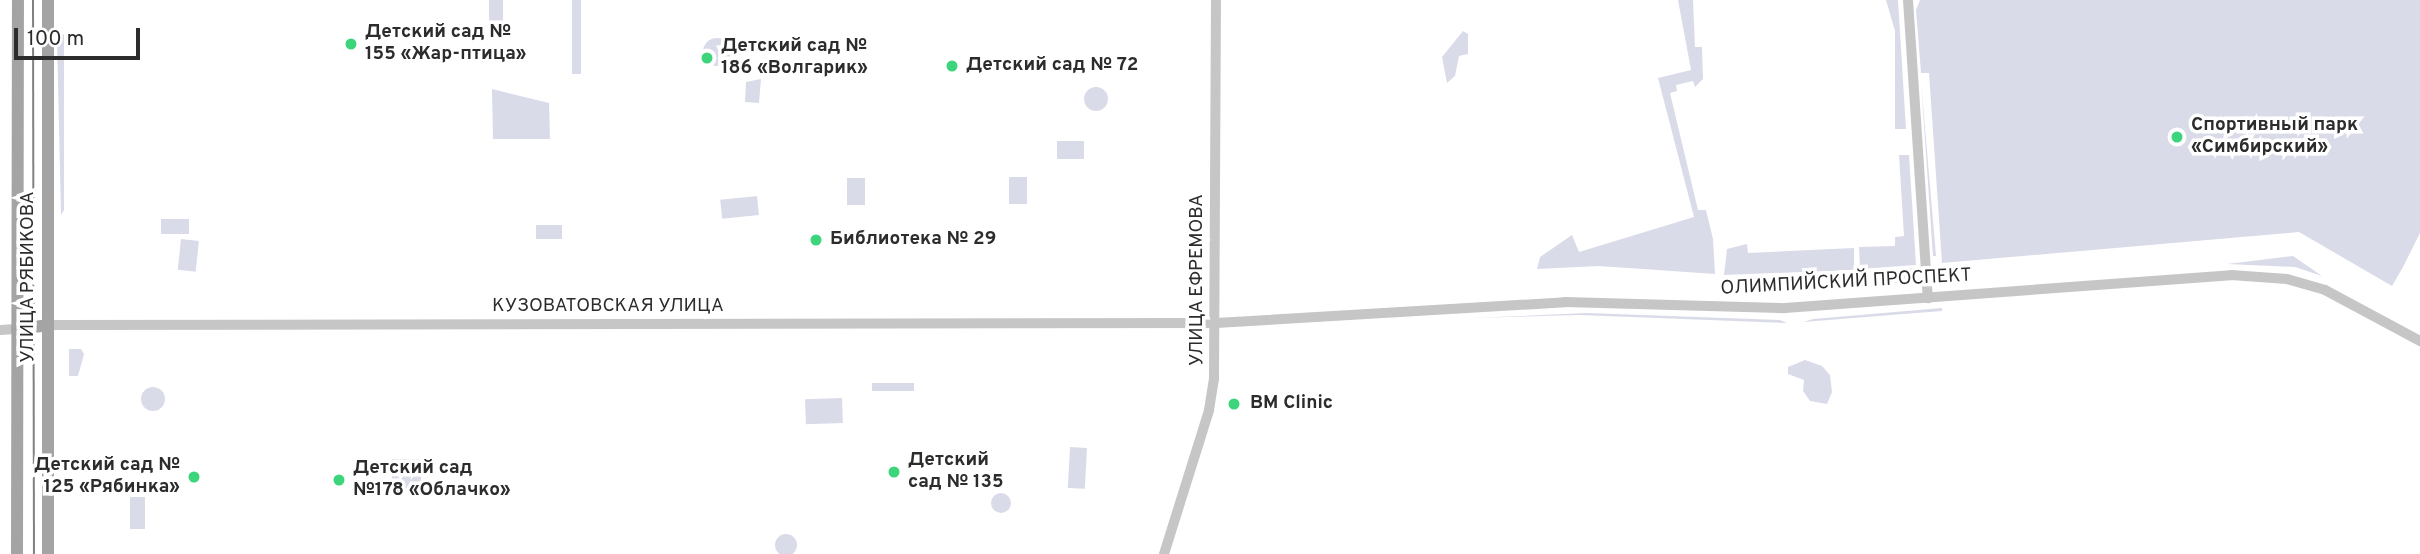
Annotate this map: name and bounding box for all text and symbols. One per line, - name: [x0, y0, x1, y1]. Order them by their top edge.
- scale bar: [18, 14, 144, 58]
- place label: Детский сад № 155 «Жар-птица»: [365, 22, 526, 66]
- text: 100 m: [27, 26, 84, 53]
- marker: Детский сад № 155 «Жар-птица»: [343, 36, 359, 52]
- place label: Детский сад № 186 «Волгарик»: [721, 36, 868, 80]
- marker: Детский сад № 186 «Волгарик»: [699, 50, 715, 66]
- place label: Детский сад № 72: [966, 55, 1138, 77]
- marker: Детский сад № 72: [944, 58, 960, 74]
- place label: Спортивный парк «Симбирский»: [2191, 115, 2358, 159]
- marker: Спортивный парк «Симбирский»: [2169, 129, 2185, 145]
- street label: УЛИЦА РЯБИКОВА: [18, 191, 40, 363]
- street label: УЛИЦА ЕФРЕМОВА: [1187, 194, 1209, 366]
- place label: Библиотека № 29: [830, 229, 996, 251]
- marker: Библиотека № 29: [808, 232, 824, 248]
- street label: ОЛИМПИЙСКИЙ ПРОСПЕКТ: [1720, 265, 1972, 301]
- street label: КУЗОВАТОВСКАЯ УЛИЦА: [492, 296, 724, 318]
- place label: BM Clinic: [1250, 393, 1333, 415]
- marker: BM Clinic: [1224, 394, 1244, 414]
- place label: Детский сад № 135: [908, 450, 1004, 494]
- place label: Детский сад № 125 «Рябинка»: [34, 455, 180, 499]
- place label: Детский сад №178 «Облачко»: [353, 458, 511, 502]
- marker: Детский сад № 135: [886, 464, 902, 480]
- marker: Детский сад № 125 «Рябинка»: [186, 469, 202, 485]
- marker: Детский сад №178 «Облачко»: [331, 472, 347, 488]

